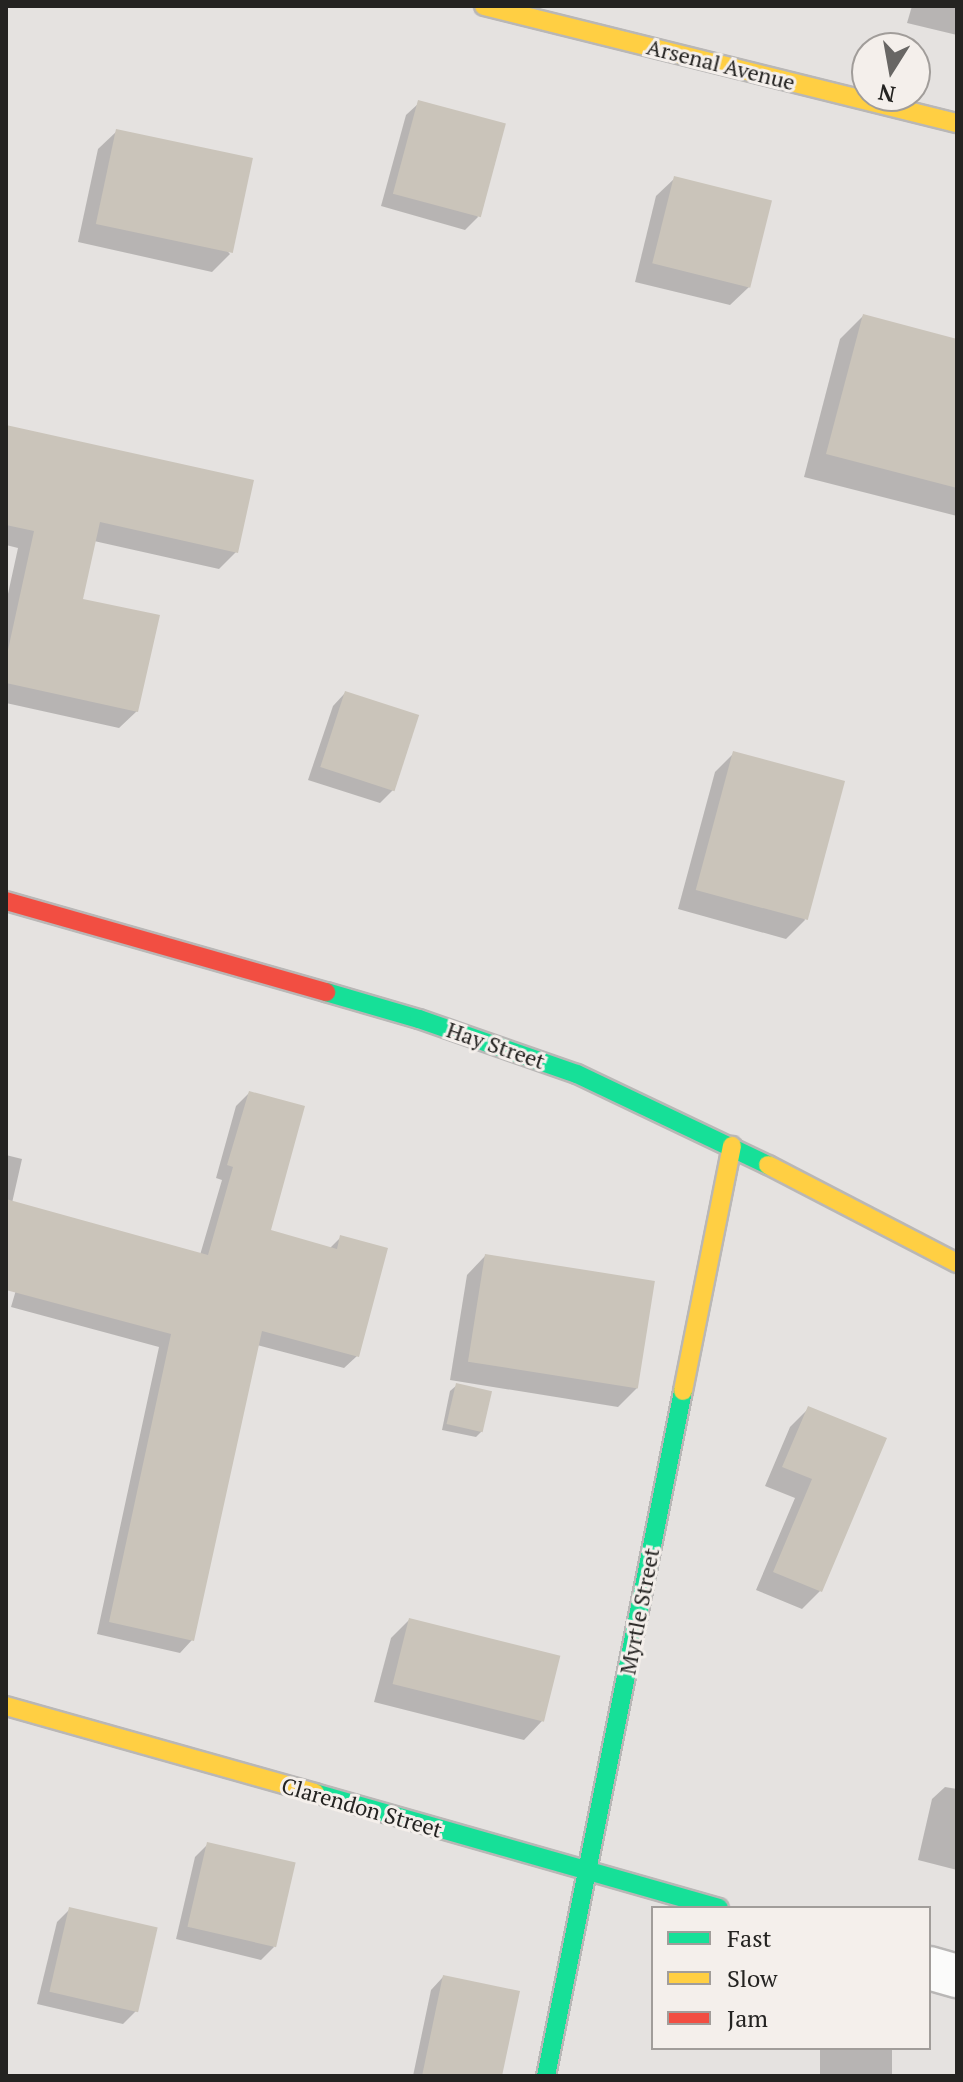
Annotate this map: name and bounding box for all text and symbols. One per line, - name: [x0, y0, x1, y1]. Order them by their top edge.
- north arrow: [851, 32, 931, 112]
- street label: Arsenal Avenue: [644, 33, 798, 95]
- text: N: [876, 78, 898, 110]
- street label: Hay Street: [443, 1016, 549, 1074]
- street label: Myrtle Street: [614, 1545, 664, 1677]
- street label: Clarendon Street: [279, 1771, 445, 1843]
- legend: [651, 1906, 931, 2050]
- text: Fast: [727, 1922, 771, 1954]
- text: Slow: [727, 1962, 778, 1994]
- text: Jam: [727, 2002, 768, 2034]

